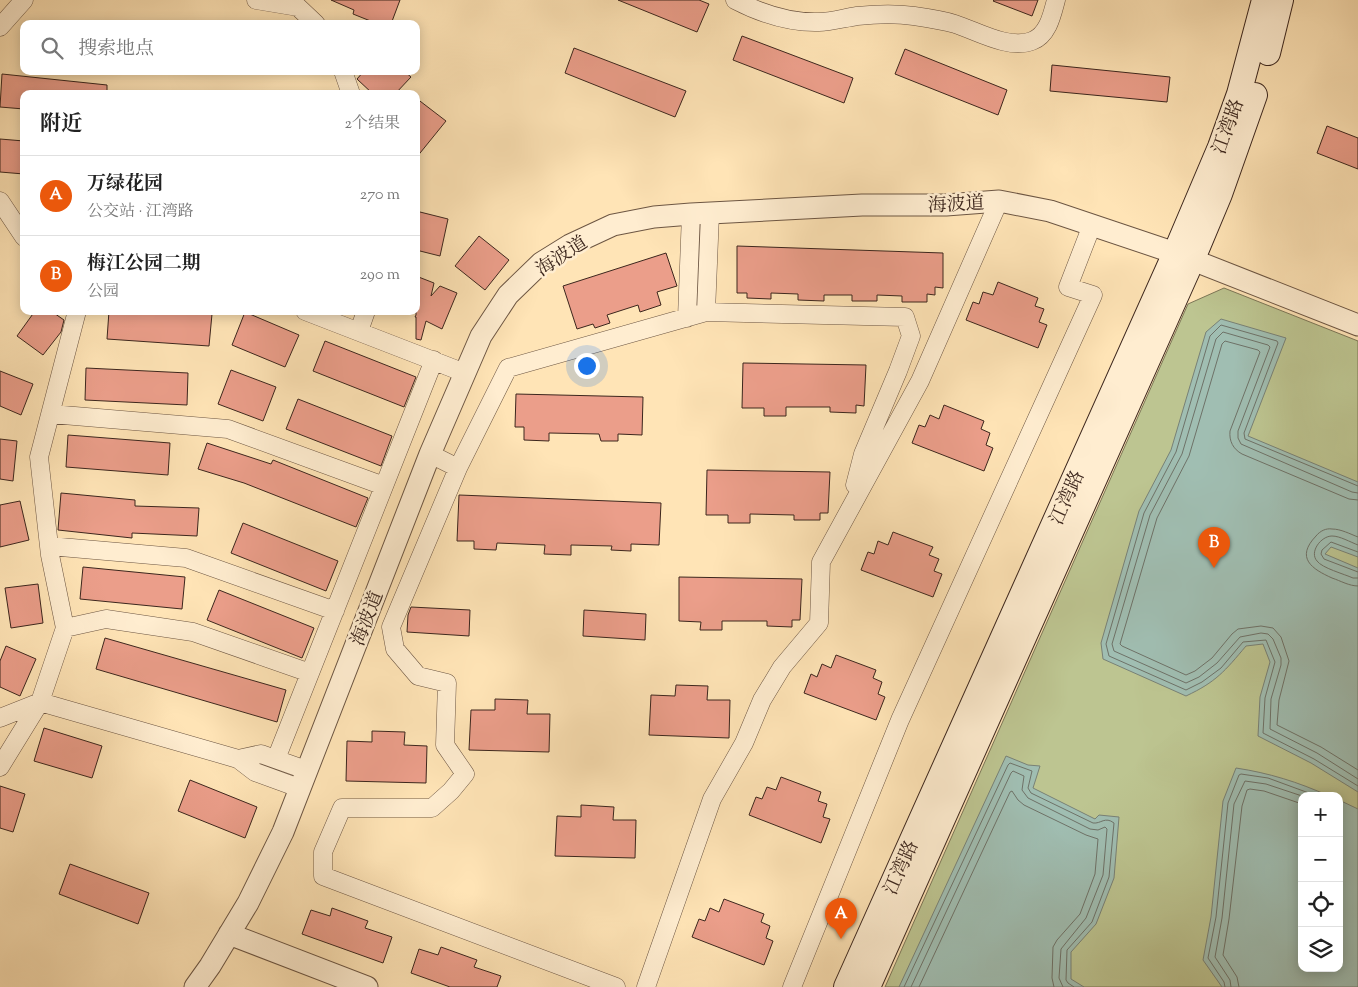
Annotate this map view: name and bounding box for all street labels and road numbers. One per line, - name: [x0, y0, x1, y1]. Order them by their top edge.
- street label: 江湾路: [1207, 95, 1252, 158]
- street label: 海波道: [927, 191, 985, 220]
- street label: 海波道: [531, 230, 594, 284]
- street label: 江湾路: [1044, 466, 1092, 530]
- street label: 海波道: [346, 587, 391, 650]
- street label: 江湾路: [878, 836, 926, 900]

